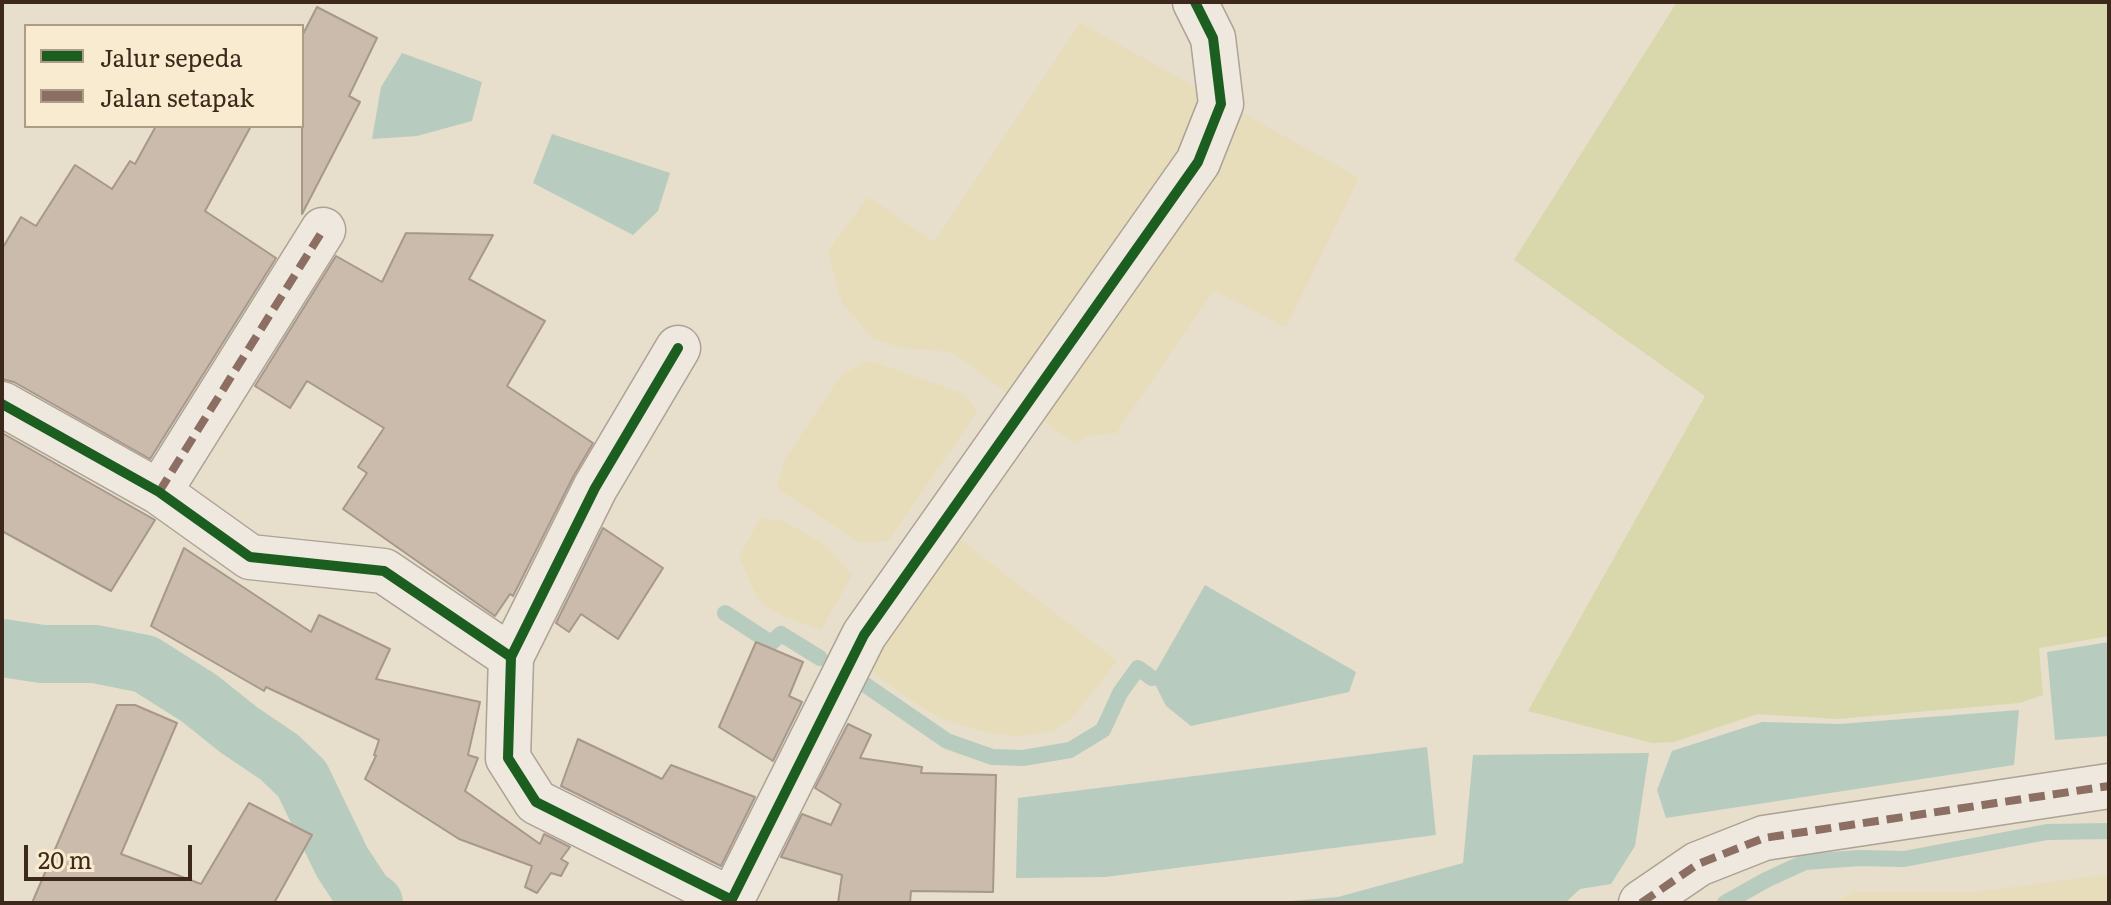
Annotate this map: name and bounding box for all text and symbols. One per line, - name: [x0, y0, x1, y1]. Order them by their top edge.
- legend: [24, 24, 304, 128]
- text: Jalur sepeda: [100, 39, 242, 74]
- text: Jalan setapak: [100, 79, 254, 114]
- scale bar: [28, 829, 196, 879]
- text: 20 m: [38, 841, 92, 876]

